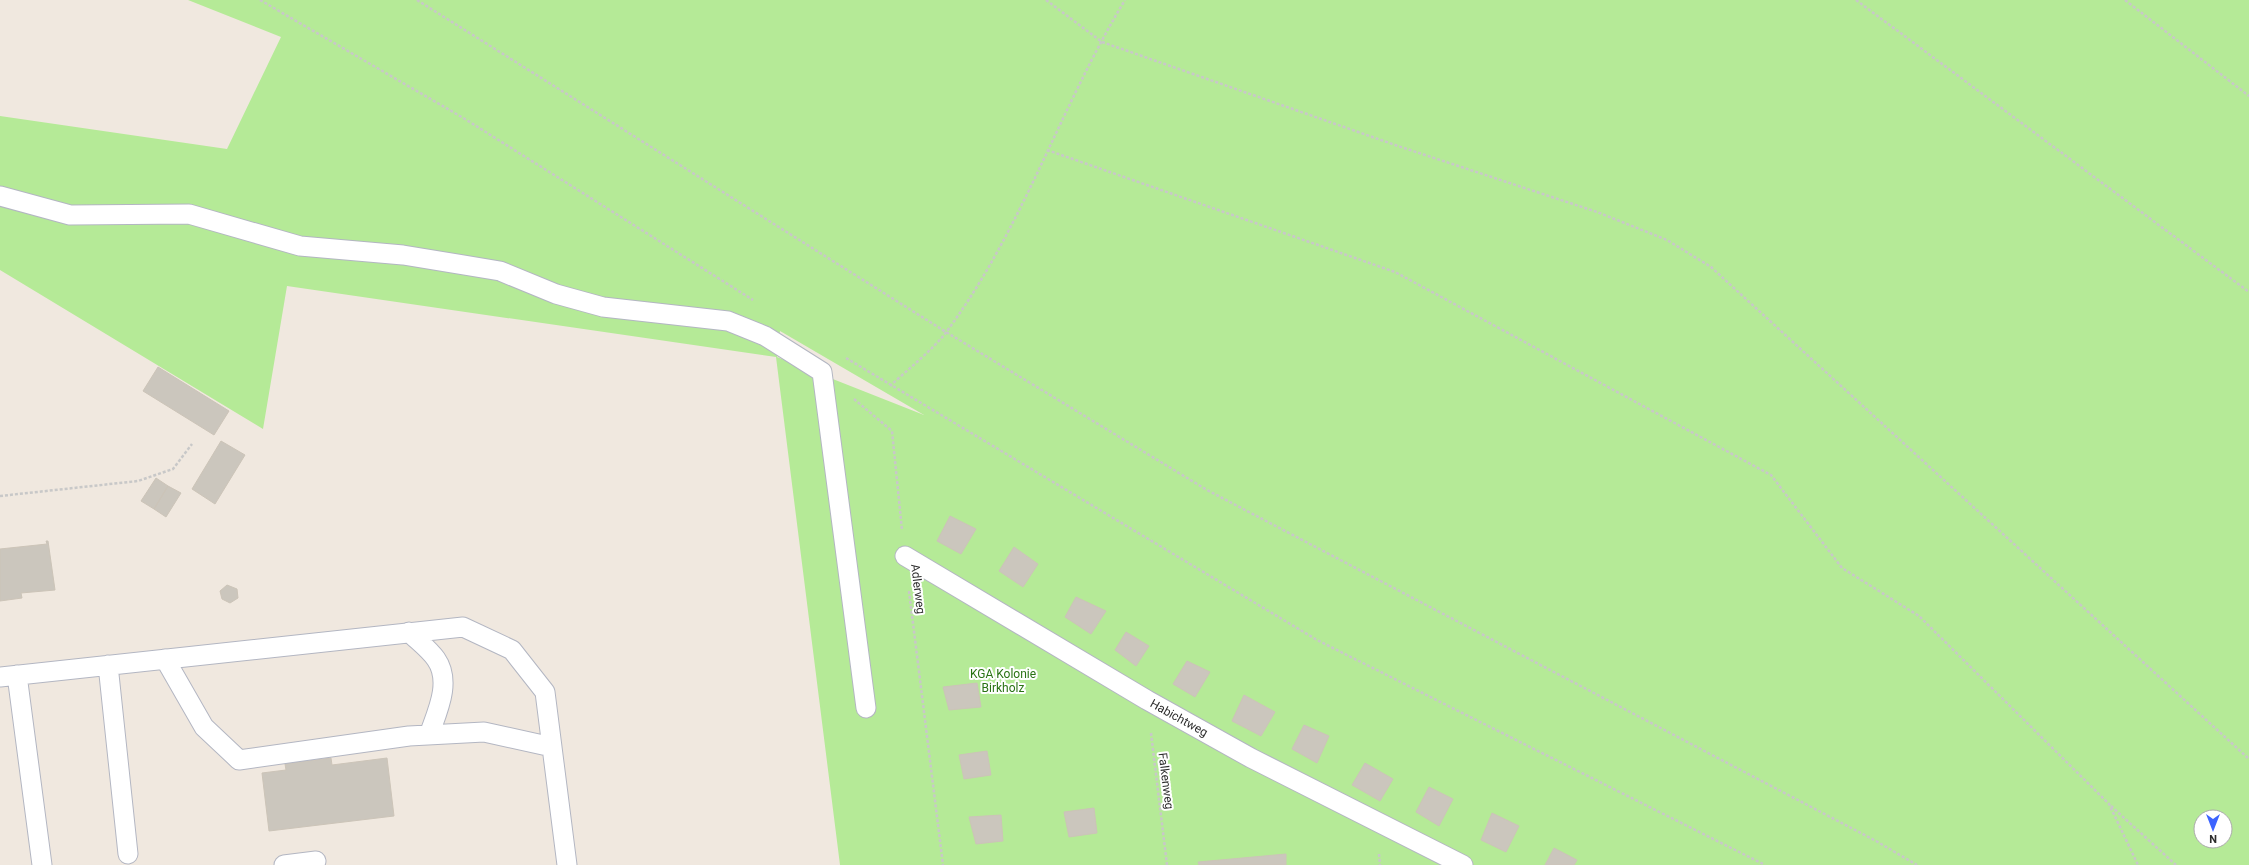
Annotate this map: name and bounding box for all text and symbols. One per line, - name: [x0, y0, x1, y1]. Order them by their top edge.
- street label: Adlerweg: [908, 563, 928, 615]
- park label: KGA Kolonie Birkholz: [970, 667, 1036, 695]
- street label: Habichtweg: [1148, 696, 1210, 740]
- street label: Falkenweg: [1156, 752, 1176, 810]
- north arrow: [2193, 809, 2233, 849]
- text: N: [2209, 832, 2217, 845]

